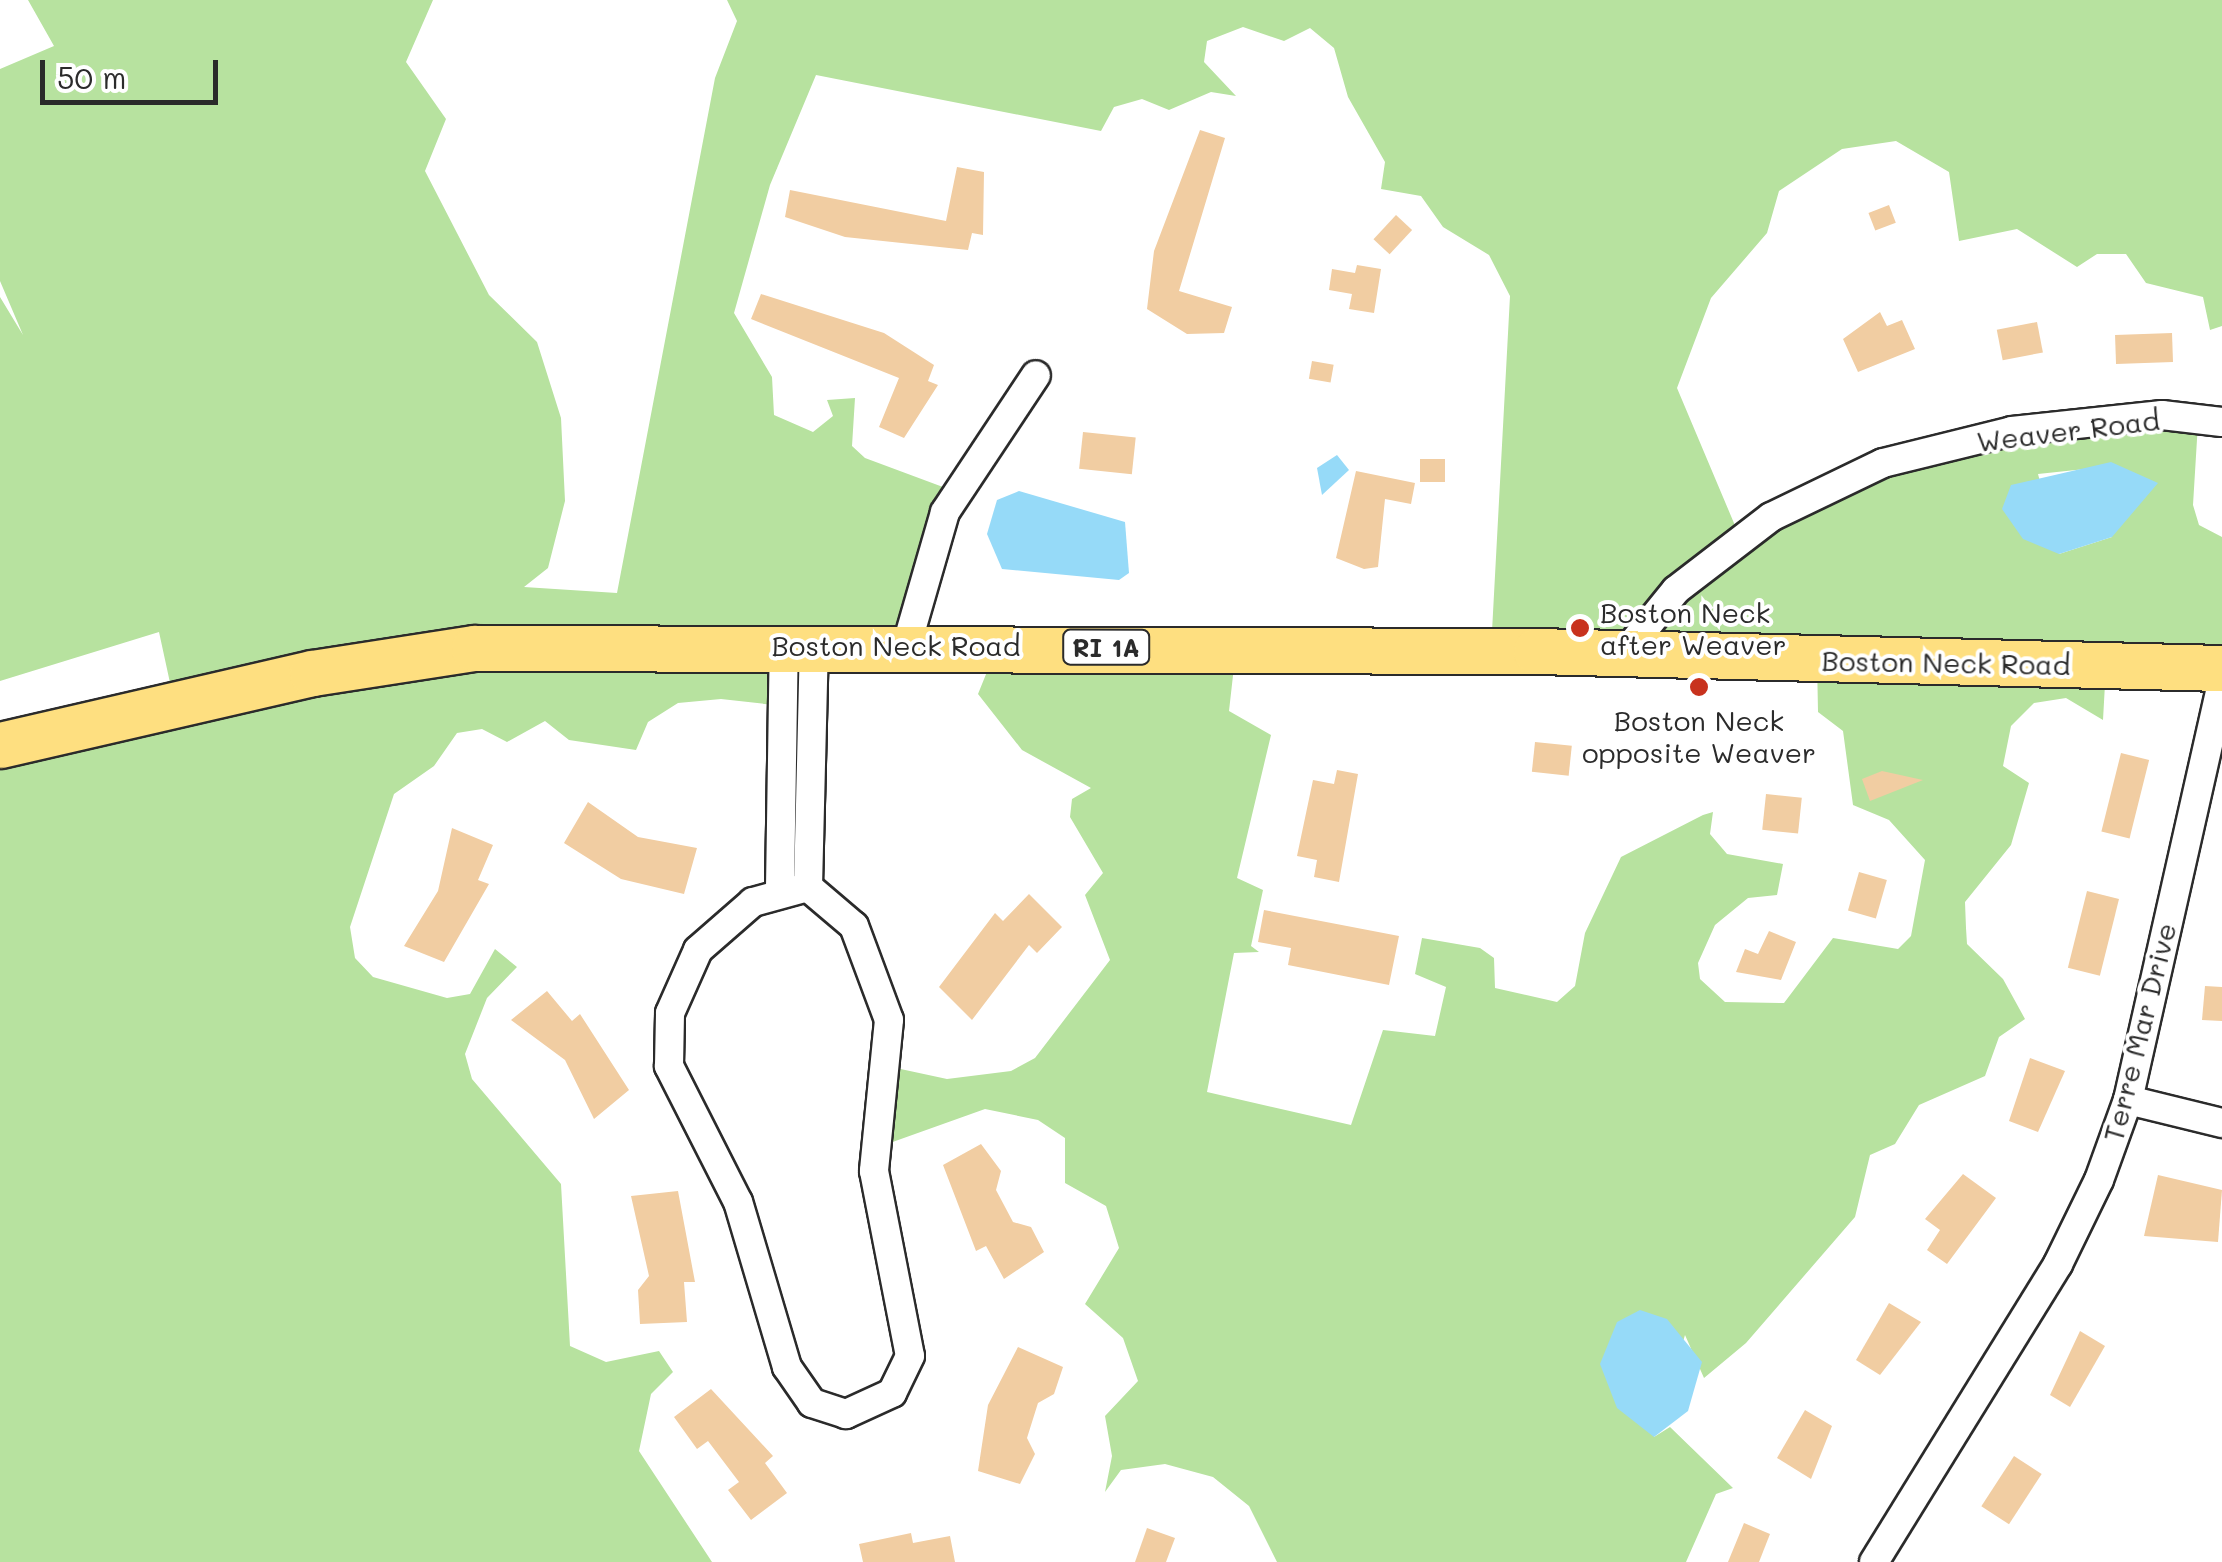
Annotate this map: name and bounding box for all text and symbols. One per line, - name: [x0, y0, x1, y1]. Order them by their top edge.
- scale bar: [45, 40, 222, 102]
- text: 50 m: [57, 57, 127, 97]
- street label: Weaver Road: [1975, 402, 2161, 458]
- place label: Boston Neck after Weaver: [1600, 595, 1787, 661]
- marker: Boston Neck after Weaver: [1569, 617, 1591, 639]
- road number: RI 1A: [1061, 627, 1151, 667]
- street label: Boston Neck Road: [771, 628, 1021, 662]
- street label: Boston Neck Road: [1821, 643, 2071, 681]
- marker: Boston Neck opposite Weaver: [1688, 676, 1710, 698]
- place label: Boston Neck opposite Weaver: [1582, 703, 1816, 769]
- street label: Terre Mar Drive: [2096, 919, 2182, 1145]

